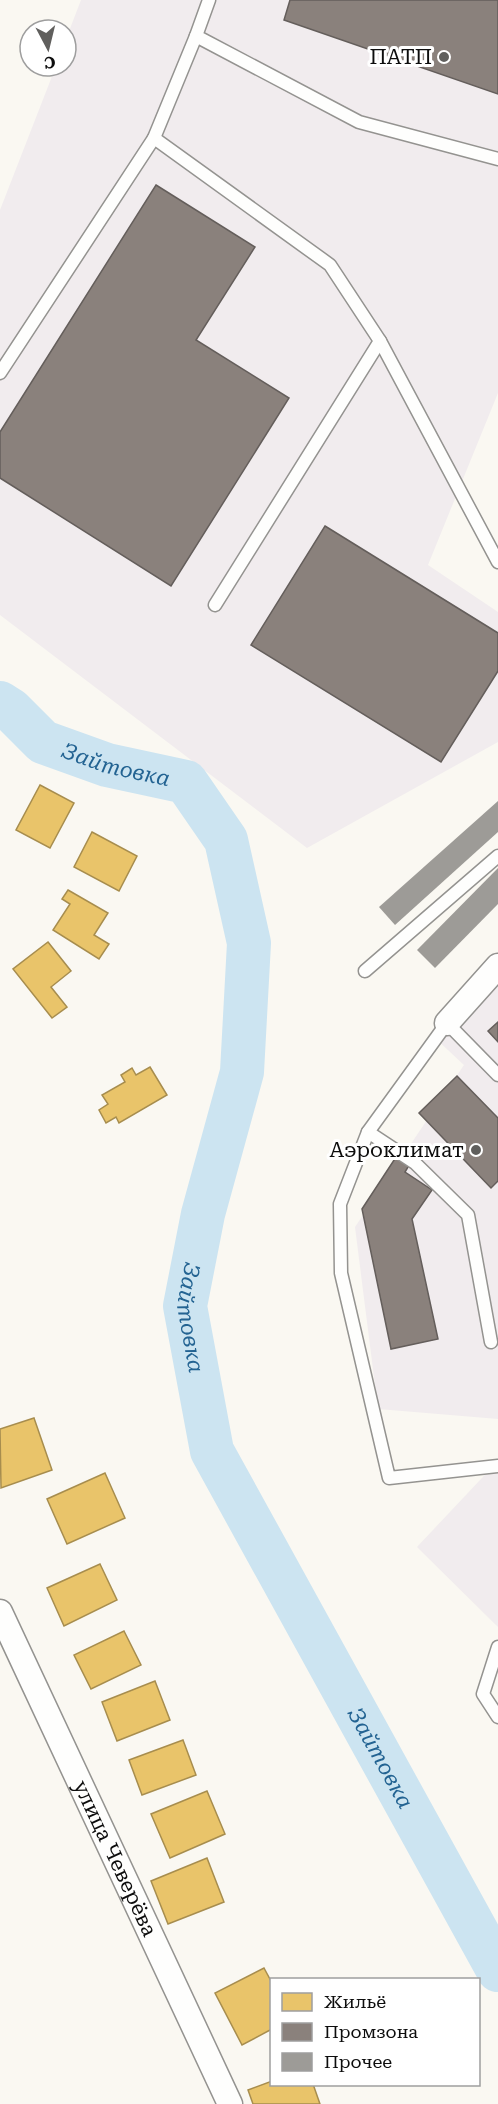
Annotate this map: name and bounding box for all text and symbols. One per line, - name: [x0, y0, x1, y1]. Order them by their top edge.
- north arrow: [18, 18, 78, 78]
- place label: ПАТП: [369, 45, 432, 69]
- marker: ПАТП: [437, 50, 451, 64]
- text: С: [43, 52, 56, 73]
- water label: Зайтовка: [58, 738, 173, 791]
- place label: Аэроклимат: [329, 1138, 464, 1162]
- marker: Аэроклимат: [469, 1143, 483, 1157]
- water label: Зайтовка: [172, 1260, 209, 1375]
- water label: Зайтовка: [343, 1703, 418, 1813]
- street label: улица Чеверёва: [68, 1777, 162, 1941]
- legend: [270, 1978, 480, 2086]
- text: Жильё: [324, 1991, 386, 2012]
- text: Промзона: [324, 2021, 418, 2042]
- text: Прочее: [324, 2051, 392, 2072]

